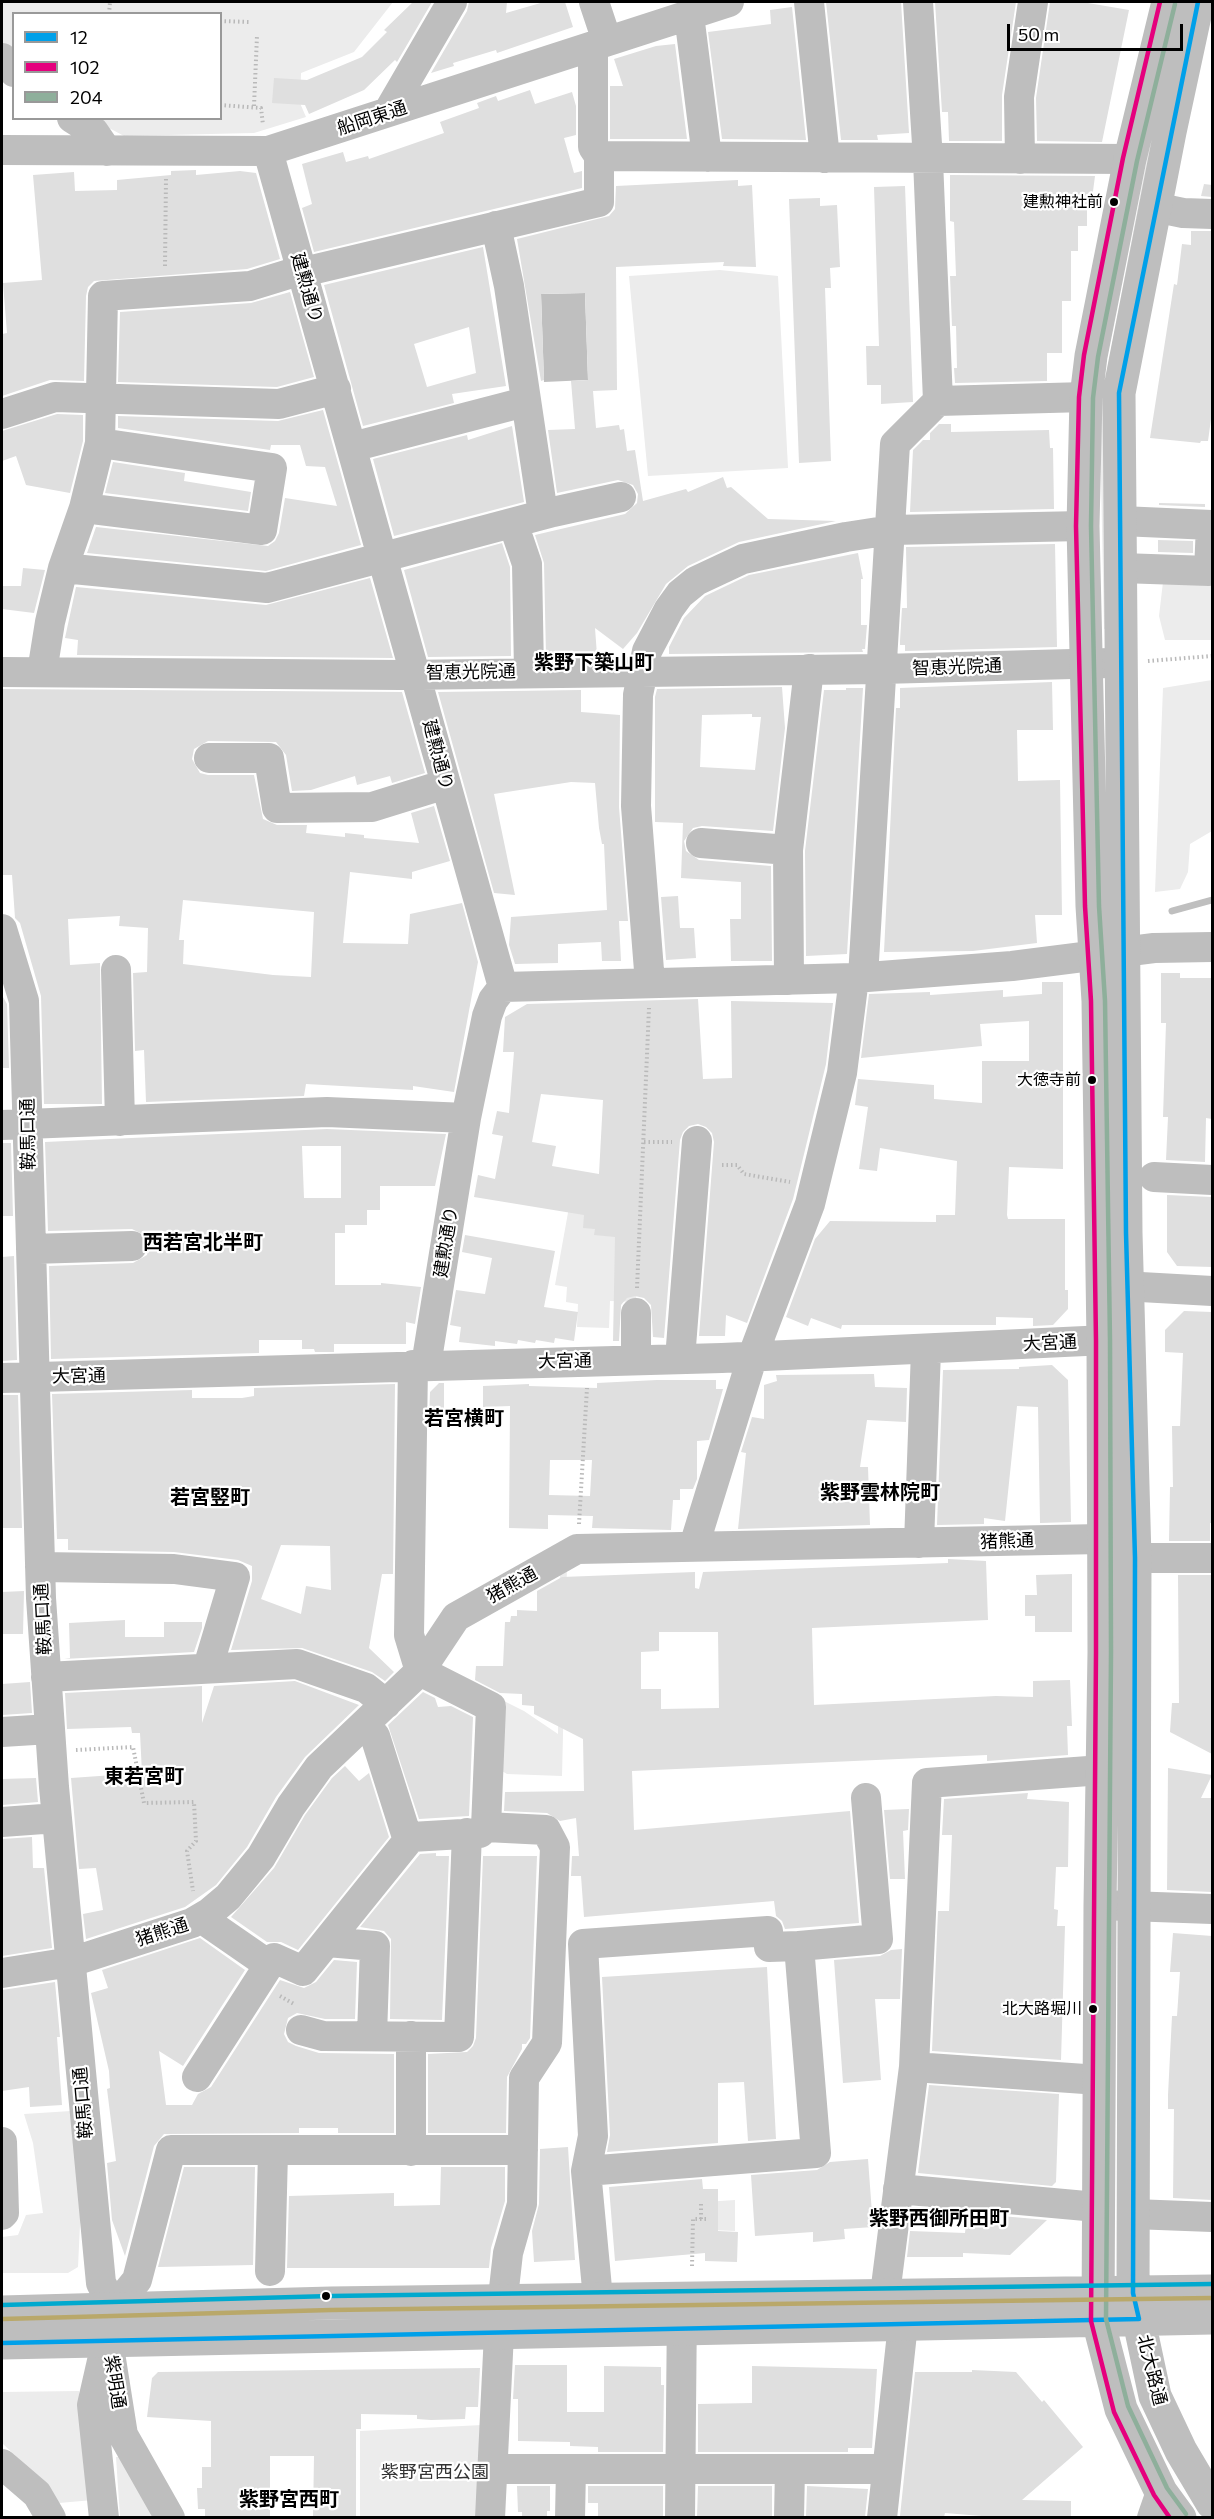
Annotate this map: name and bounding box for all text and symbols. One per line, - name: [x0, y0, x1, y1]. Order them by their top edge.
- legend: [12, 12, 222, 120]
- scale bar: [1010, 12, 1186, 50]
- text: 50 m: [1018, 23, 1059, 45]
- text: 12: [70, 26, 88, 48]
- text: 102: [70, 56, 99, 78]
- text: 204: [70, 86, 102, 108]
- street label: 船岡東通: [334, 97, 410, 139]
- place label: 建勲神社前: [1023, 192, 1103, 212]
- marker: 建勲神社前: [1108, 196, 1120, 208]
- street label: 建勲通り: [287, 250, 327, 326]
- district label: 紫野下築山町: [534, 650, 654, 674]
- street label: 智恵光院通: [912, 655, 1002, 679]
- street label: 智恵光院通: [426, 660, 516, 684]
- street label: 建勲通り: [418, 717, 458, 793]
- place label: 大徳寺前: [1017, 1070, 1081, 1090]
- marker: 大徳寺前: [1086, 1074, 1098, 1086]
- street label: 鞍馬口通: [17, 1098, 39, 1170]
- street label: 建勲通り: [430, 1205, 462, 1279]
- district label: 西若宮北半町: [143, 1230, 263, 1254]
- street label: 大宮通: [1022, 1331, 1078, 1355]
- street label: 大宮通: [538, 1350, 592, 1372]
- street label: 大宮通: [52, 1365, 106, 1387]
- district label: 若宮横町: [424, 1406, 504, 1430]
- district label: 紫野雲林院町: [820, 1480, 940, 1504]
- district label: 若宮竪町: [170, 1485, 250, 1509]
- street label: 猪熊通: [980, 1529, 1034, 1553]
- street label: 猪熊通: [483, 1562, 541, 1608]
- street label: 鞍馬口通: [30, 1582, 56, 1656]
- district label: 東若宮町: [104, 1764, 184, 1788]
- street label: 猪熊通: [133, 1913, 191, 1951]
- place label: 北大路堀川: [1002, 1999, 1082, 2019]
- marker: 北大路堀川: [1087, 2003, 1099, 2015]
- street label: 鞍馬口通: [69, 2066, 97, 2140]
- district label: 紫野西御所田町: [869, 2206, 1009, 2230]
- unlabelled marker: [320, 2290, 332, 2302]
- street label: 北大路通: [1133, 2332, 1171, 2408]
- street label: 紫明通: [100, 2354, 130, 2410]
- park label: 紫野宮西公園: [381, 2461, 489, 2483]
- district label: 紫野宮西町: [239, 2487, 339, 2511]

